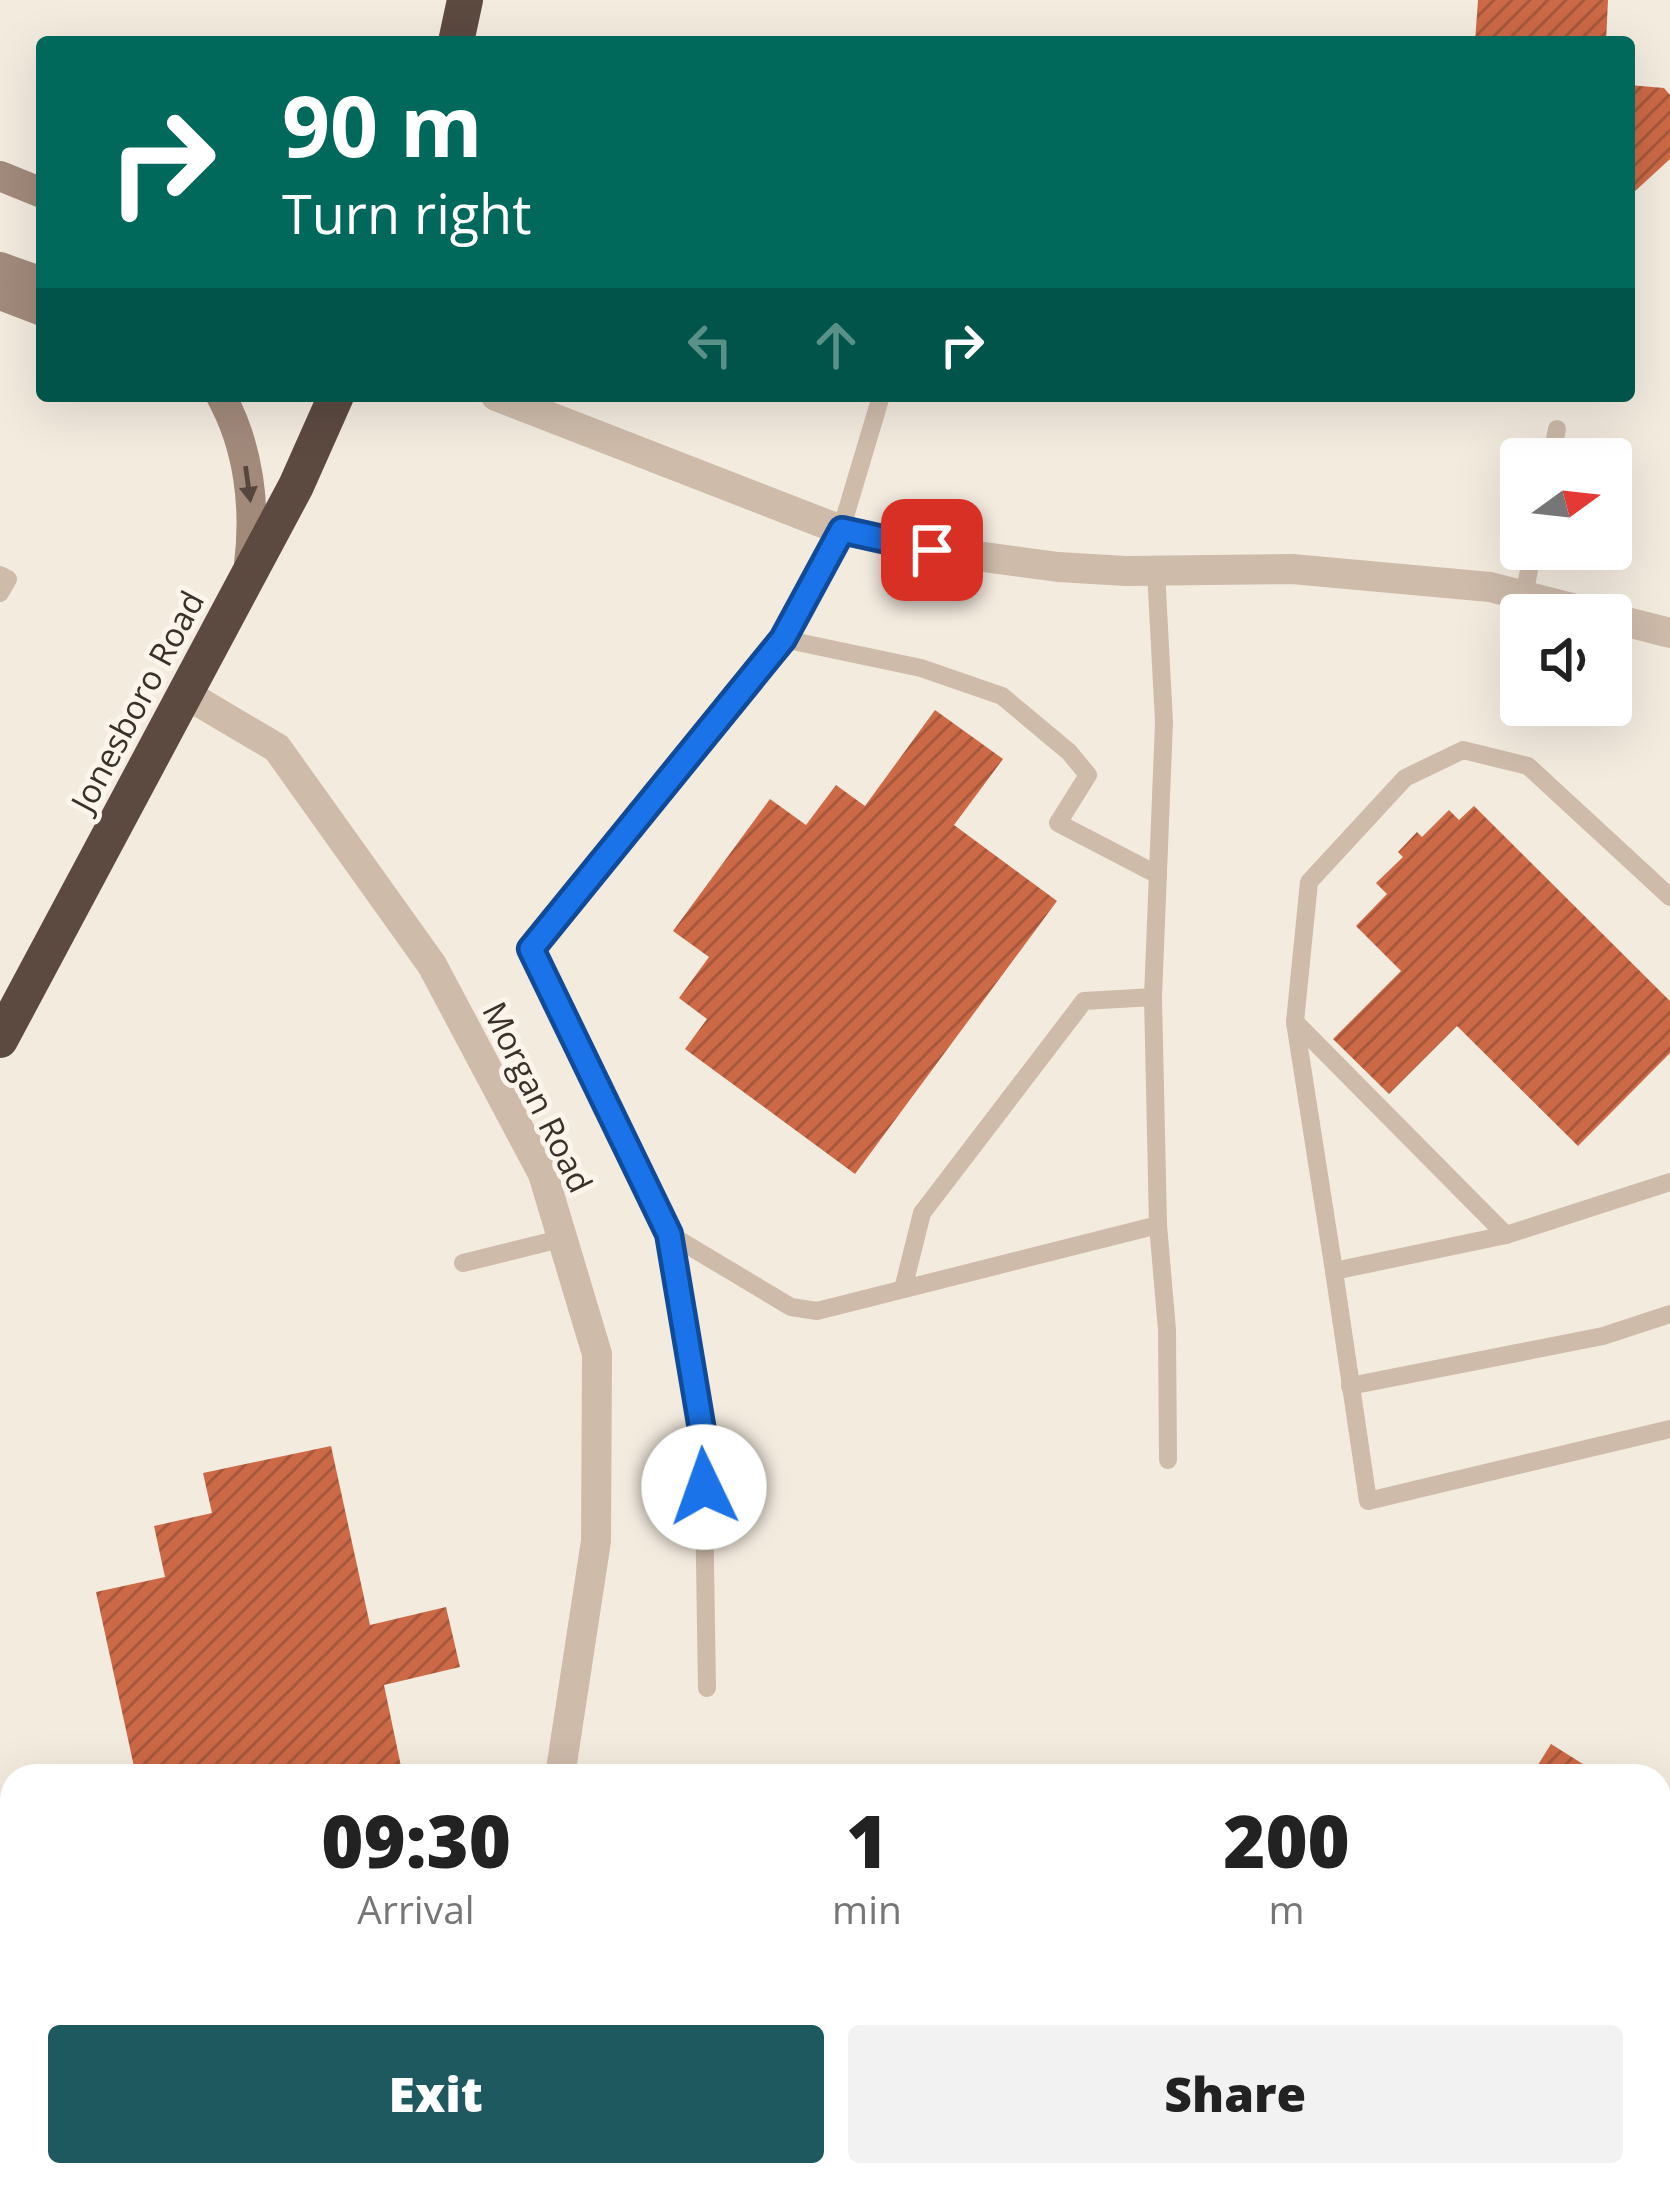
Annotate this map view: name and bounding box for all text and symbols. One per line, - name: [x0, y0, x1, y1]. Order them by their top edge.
- text: 90 m: [282, 67, 482, 182]
- icon: right: [84, 84, 240, 240]
- text: Turn right: [282, 176, 531, 250]
- icon: left: [677, 312, 743, 378]
- icon: ahead: [803, 312, 869, 378]
- icon: right: [929, 312, 995, 378]
- north arrow: [1500, 438, 1632, 570]
- map controls: [1500, 438, 1632, 726]
- one-way arrow: [239, 466, 258, 504]
- pin: [881, 499, 983, 601]
- icon: arrive: [899, 517, 965, 583]
- street label: Jonesboro Road: [58, 583, 214, 822]
- button: sound: [1500, 594, 1632, 726]
- street label: Morgan Road: [472, 994, 604, 1200]
- position arrow: [641, 1424, 767, 1550]
- text: 09:30: [321, 1791, 511, 1889]
- text: 1: [846, 1791, 888, 1889]
- text: 200: [1223, 1791, 1350, 1889]
- text: Arrival: [357, 1882, 475, 1935]
- text: min: [832, 1882, 902, 1935]
- text: m: [1268, 1882, 1305, 1935]
- button: Exit: [48, 2025, 824, 2163]
- button: Share: [848, 2025, 1623, 2163]

